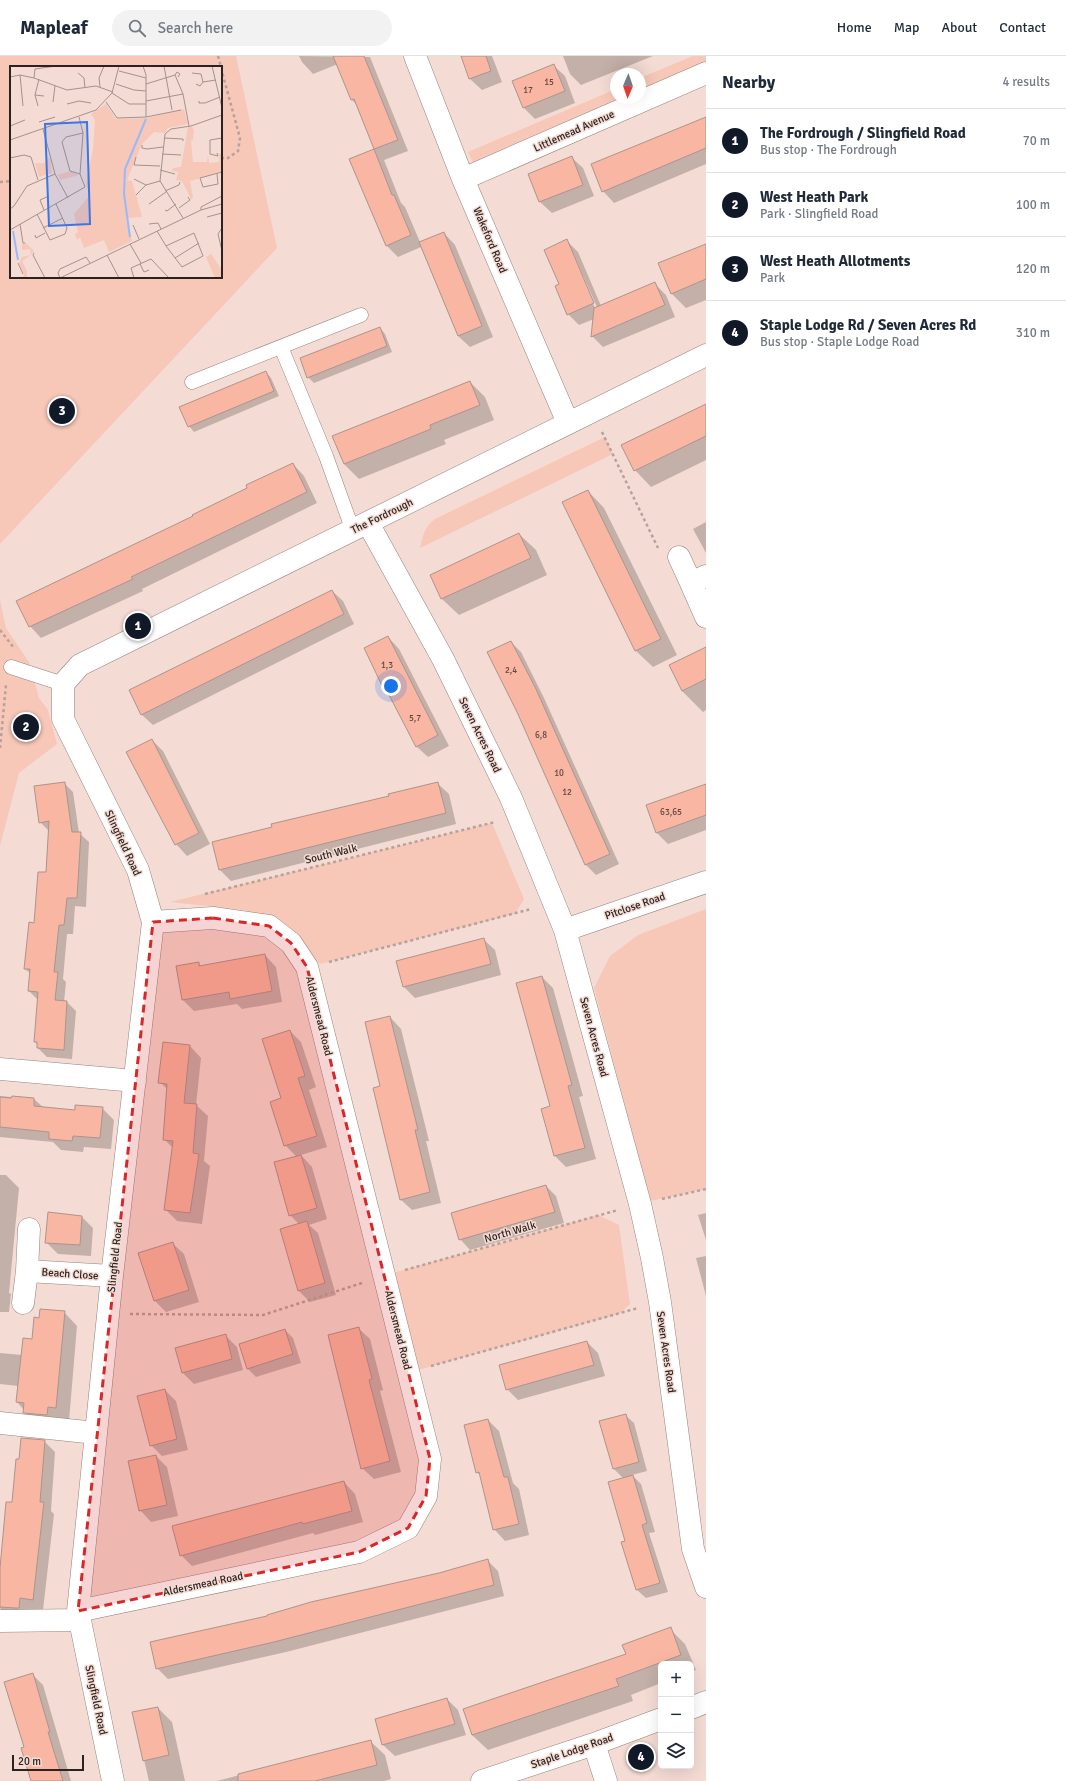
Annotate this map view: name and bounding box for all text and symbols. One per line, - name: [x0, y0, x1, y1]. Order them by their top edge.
- search box: [112, 10, 392, 46]
- text: Mapleaf: [20, 16, 88, 40]
- icon: search: [126, 17, 148, 39]
- text: Search here: [158, 19, 233, 37]
- text: Home: [837, 19, 872, 36]
- text: Map: [894, 19, 919, 36]
- text: About: [941, 19, 977, 36]
- text: Contact: [999, 19, 1046, 36]
- inset map: [10, 66, 222, 278]
- north arrow: [610, 68, 646, 104]
- text: Nearby: [722, 72, 775, 93]
- text: 4 results: [1002, 74, 1050, 90]
- house number: 15: [544, 77, 554, 88]
- house number: 17: [523, 85, 533, 96]
- street label: Littlemead Avenue: [531, 107, 617, 155]
- text: The Fordrough / Slingfield Road: [760, 124, 966, 142]
- text: 1: [731, 133, 739, 149]
- text: 70 m: [1023, 133, 1050, 149]
- text: Bus stop · The Fordrough: [760, 142, 897, 158]
- text: West Heath Park: [760, 188, 868, 206]
- text: 2: [731, 197, 739, 213]
- text: 100 m: [1016, 197, 1050, 213]
- street label: Wakeford Road: [470, 205, 510, 275]
- text: Park · Slingfield Road: [760, 206, 879, 222]
- text: West Heath Allotments: [760, 252, 910, 270]
- text: 3: [731, 261, 739, 277]
- text: 120 m: [1016, 261, 1050, 277]
- text: Park: [760, 270, 785, 286]
- text: Staple Lodge Rd / Seven Acres Rd: [760, 316, 976, 334]
- text: 4: [731, 325, 739, 341]
- text: 310 m: [1016, 325, 1050, 341]
- text: Bus stop · Staple Lodge Road: [760, 334, 919, 350]
- pin: 3: [49, 396, 75, 426]
- street label: The Fordrough: [349, 495, 415, 537]
- pin: 1: [125, 611, 151, 641]
- house number: 1,3: [381, 660, 393, 671]
- house number: 2,4: [505, 665, 517, 676]
- your location: [381, 676, 401, 696]
- street label: Seven Acres Road: [456, 695, 504, 775]
- pin: 2: [13, 712, 39, 742]
- house number: 5,7: [409, 713, 421, 724]
- house number: 6,8: [535, 730, 547, 741]
- house number: 10: [554, 768, 564, 779]
- house number: 12: [562, 787, 572, 798]
- house number: 63,65: [660, 807, 682, 818]
- street label: Slingfield Road: [102, 808, 144, 878]
- street label: South Walk: [304, 841, 359, 867]
- street label: Pitclose Road: [603, 890, 667, 922]
- street label: Aldersmead Road: [303, 975, 335, 1057]
- street label: Seven Acres Road: [577, 996, 611, 1079]
- street label: North Walk: [483, 1218, 538, 1246]
- street label: Slingfield Road: [105, 1221, 125, 1293]
- street label: Beach Close: [41, 1266, 99, 1282]
- street label: Aldersmead Road: [382, 1289, 414, 1371]
- street label: Seven Acres Road: [654, 1310, 678, 1394]
- street label: Aldersmead Road: [162, 1569, 244, 1599]
- map controls: [658, 1661, 694, 1769]
- button: +: [658, 1661, 694, 1697]
- street label: Slingfield Road: [82, 1664, 110, 1736]
- button: −: [658, 1697, 694, 1733]
- street label: Staple Lodge Road: [529, 1731, 615, 1771]
- button: layers: [658, 1733, 694, 1769]
- pin: 4: [628, 1742, 654, 1772]
- scale bar: [12, 1753, 84, 1772]
- text: 20 m: [18, 1755, 41, 1768]

